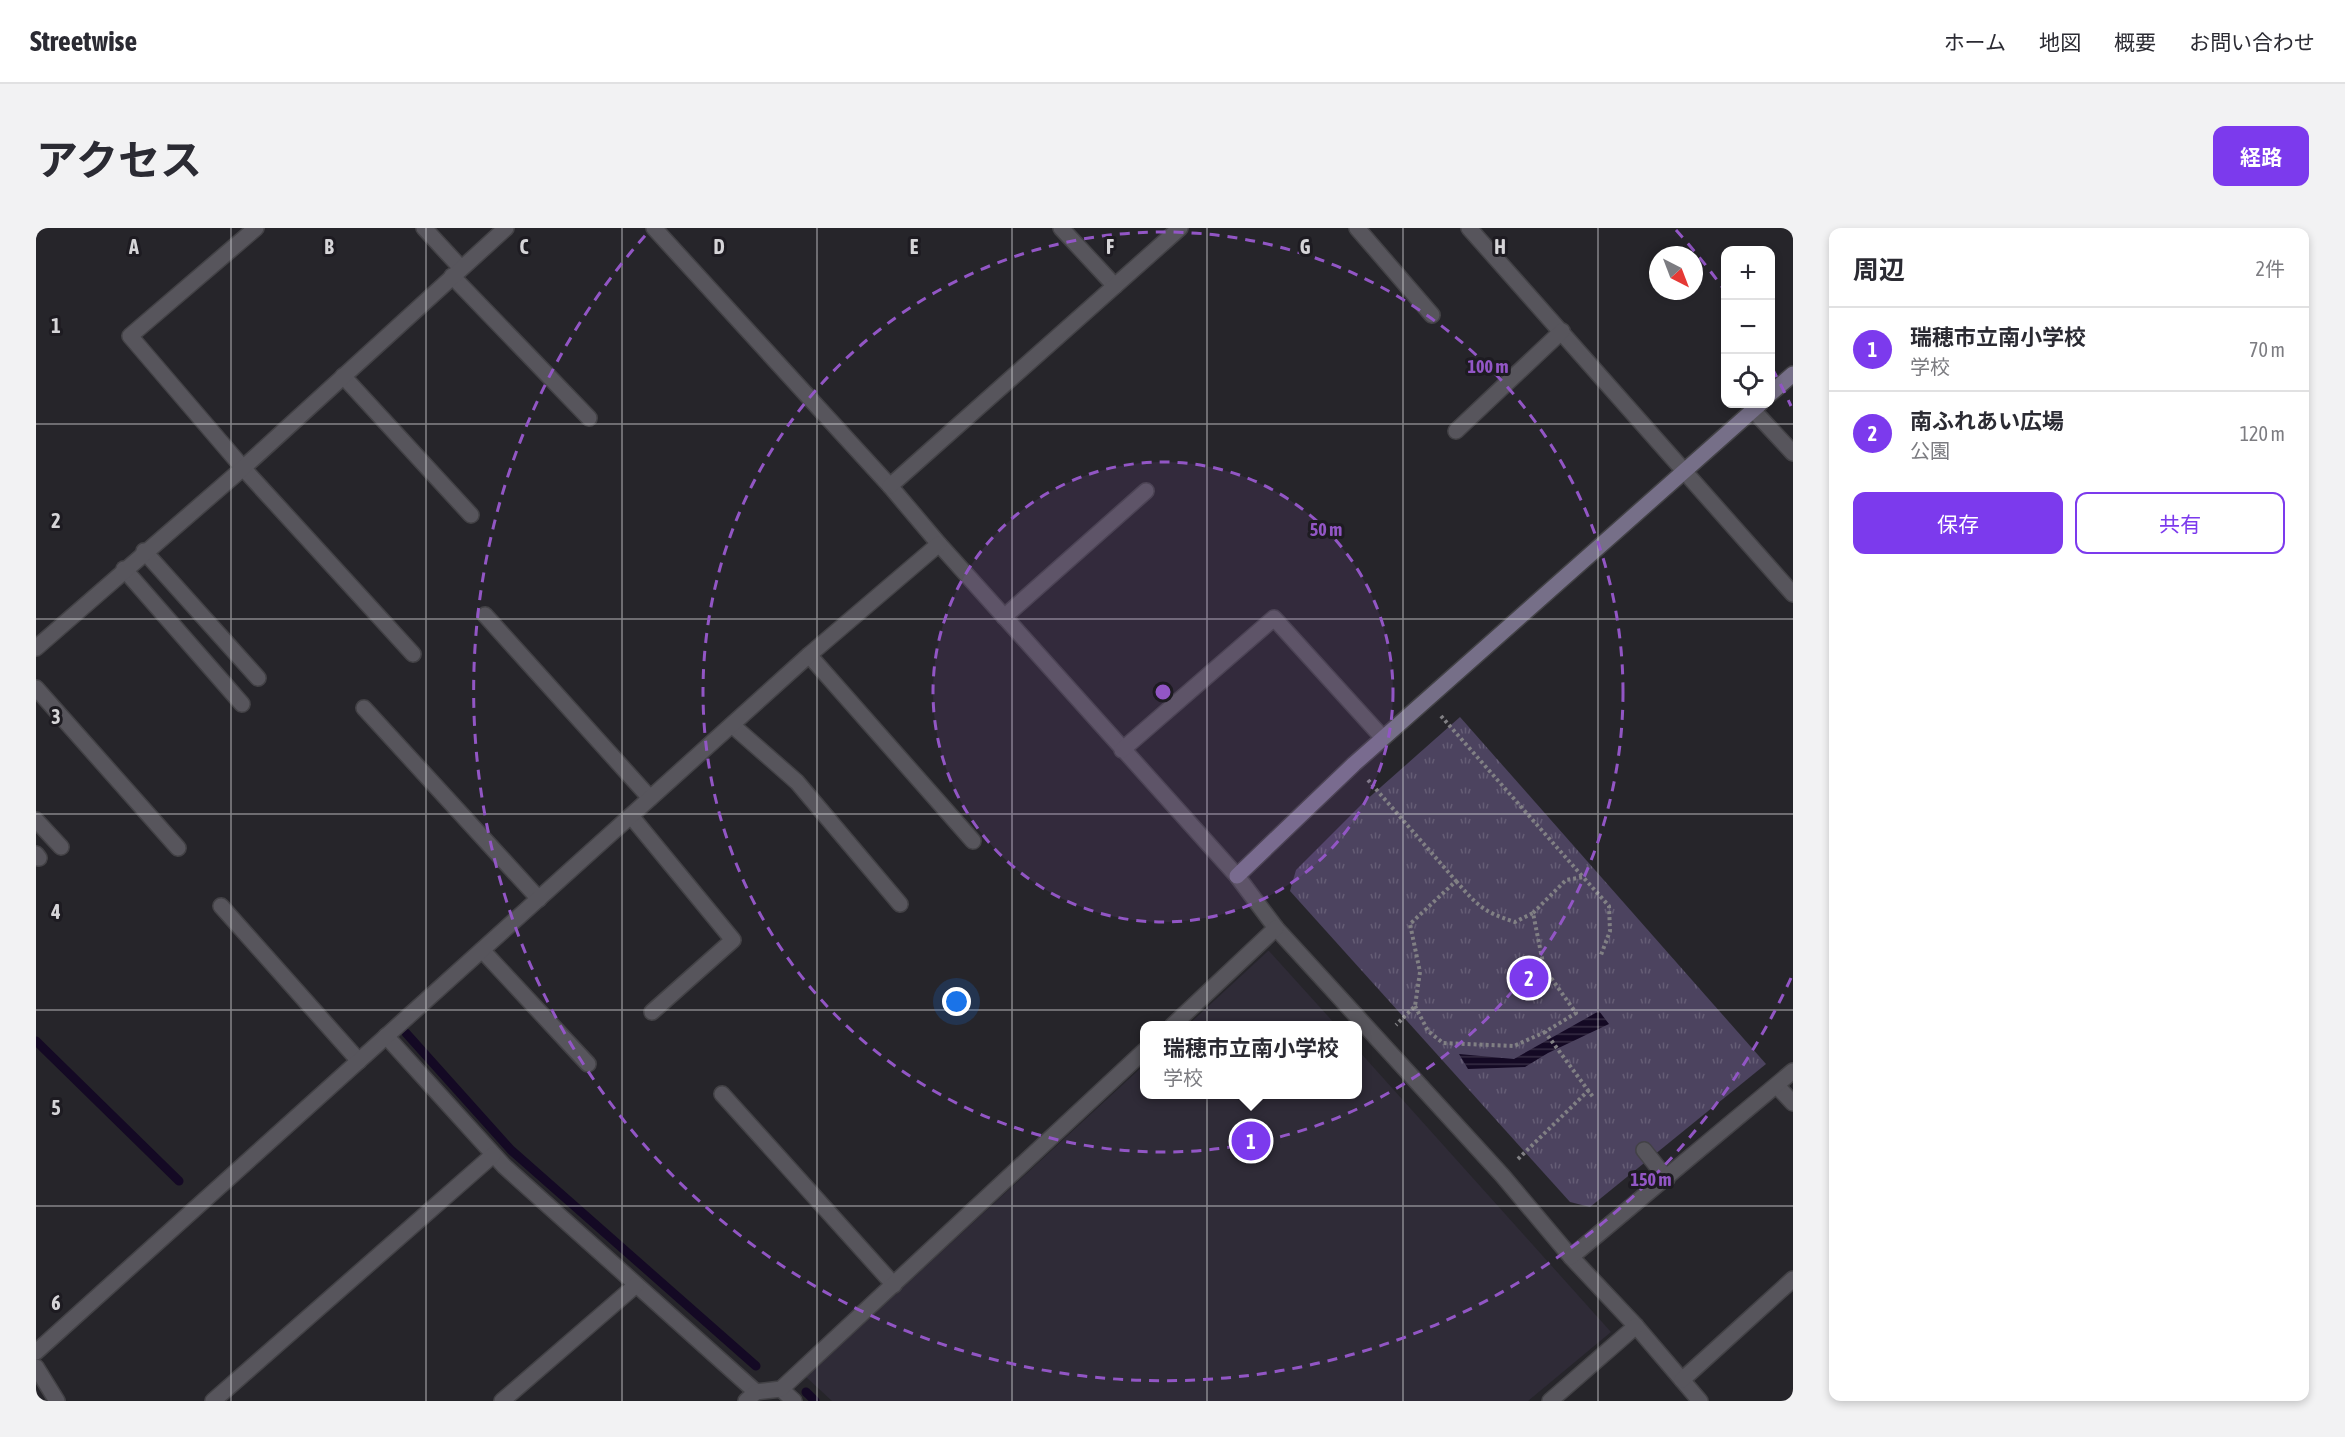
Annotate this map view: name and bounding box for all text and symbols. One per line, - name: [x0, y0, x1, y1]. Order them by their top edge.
- text: Streetwise: [30, 25, 137, 57]
- text: ホーム: [1944, 30, 2006, 54]
- text: 地図: [2039, 30, 2081, 54]
- text: 概要: [2114, 30, 2156, 54]
- text: お問い合わせ: [2189, 30, 2315, 54]
- button: 経路: [2213, 126, 2309, 186]
- text: アクセス: [36, 136, 202, 184]
- text: A: [128, 235, 139, 258]
- text: B: [324, 235, 334, 258]
- text: C: [520, 235, 529, 258]
- text: D: [713, 235, 725, 258]
- text: E: [910, 235, 919, 258]
- text: F: [1106, 235, 1114, 258]
- text: G: [1300, 235, 1311, 258]
- text: H: [1494, 235, 1506, 258]
- north arrow: [1649, 246, 1703, 300]
- map controls: [1721, 246, 1775, 408]
- button: +: [1721, 246, 1775, 300]
- text: 周辺: [1853, 255, 1905, 285]
- text: 2件: [2256, 257, 2285, 280]
- button: −: [1721, 300, 1775, 354]
- text: 1: [51, 314, 61, 337]
- text: 瑞穂市立南小学校: [1910, 324, 2086, 350]
- text: 1: [1868, 338, 1877, 361]
- text: 70 m: [2249, 338, 2285, 361]
- button: locate: [1721, 354, 1775, 408]
- text: 学校: [1910, 355, 1950, 378]
- text: 100 m: [1468, 356, 1508, 377]
- text: 南ふれあい広場: [1910, 408, 2064, 434]
- text: 2: [1868, 422, 1877, 445]
- text: 120 m: [2240, 422, 2285, 445]
- text: 公園: [1910, 439, 1950, 462]
- button: 保存: [1853, 492, 2063, 554]
- button: 共有: [2075, 492, 2285, 554]
- text: 2: [51, 509, 61, 532]
- text: 50 m: [1310, 519, 1342, 540]
- centre of rings: [1153, 682, 1173, 702]
- text: 3: [51, 705, 61, 728]
- text: 4: [50, 900, 61, 923]
- pin: 2: [1510, 956, 1548, 1000]
- your location: [942, 987, 971, 1016]
- popup: [1140, 1021, 1362, 1099]
- text: 瑞穂市立南小学校: [1163, 1035, 1339, 1061]
- text: 学校: [1163, 1066, 1203, 1089]
- text: 5: [51, 1096, 61, 1119]
- pin: 1: [1232, 1118, 1270, 1164]
- text: 150 m: [1631, 1169, 1671, 1190]
- text: 6: [51, 1291, 61, 1314]

